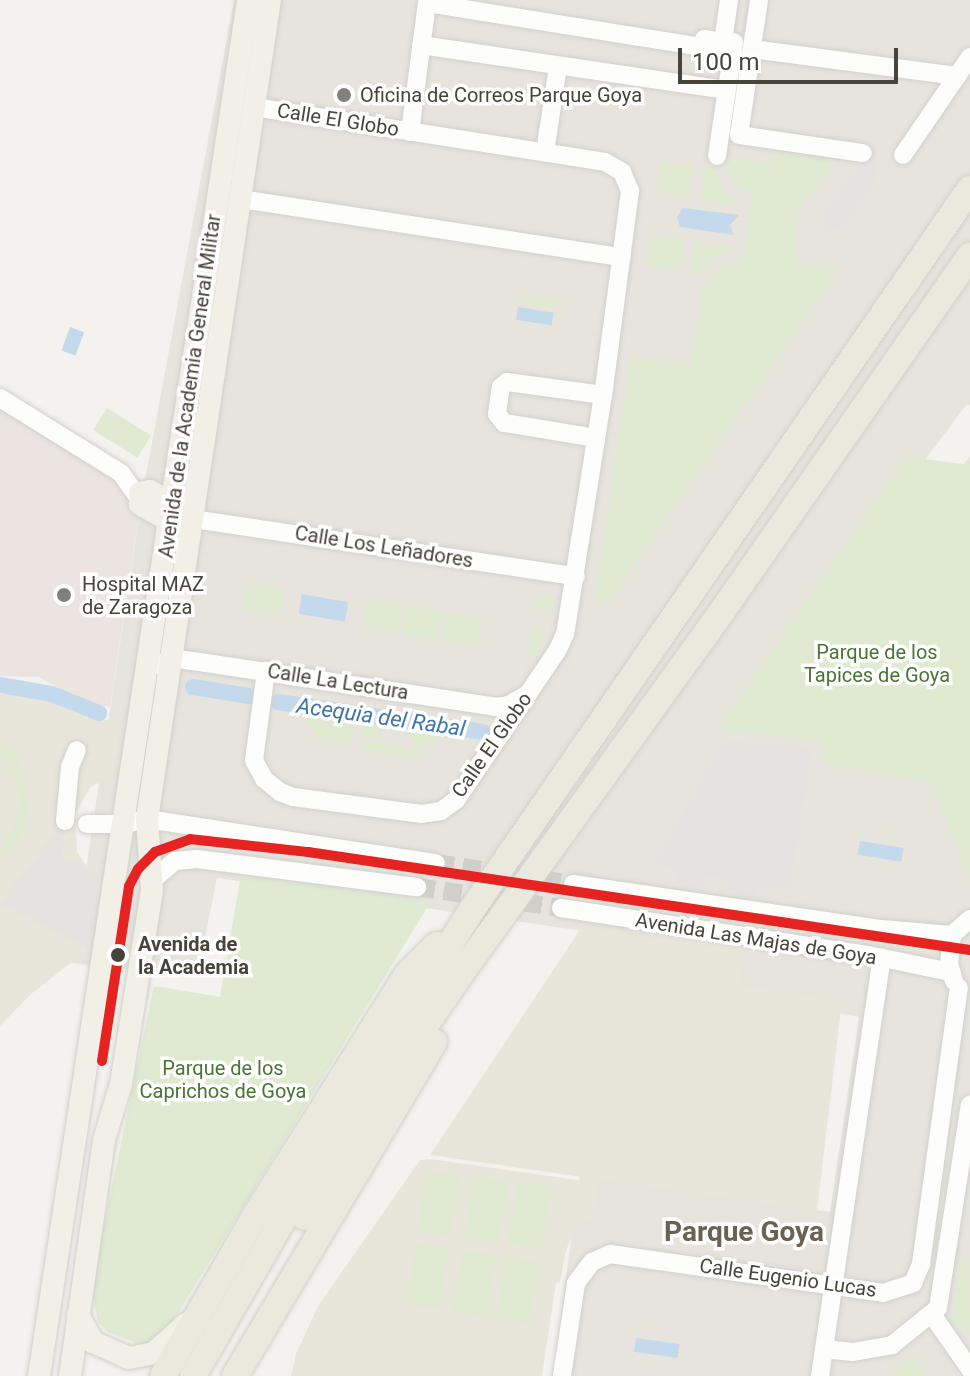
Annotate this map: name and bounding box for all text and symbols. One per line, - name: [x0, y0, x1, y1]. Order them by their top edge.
- scale bar: [682, 32, 902, 82]
- text: 100 m: [692, 48, 759, 76]
- place label: Oficina de Correos Parque Goya: [360, 83, 642, 107]
- marker: Oficina de Correos Parque Goya: [335, 86, 353, 104]
- street label: Calle El Globo: [275, 99, 401, 141]
- street label: Avenida de la Academia General Militar: [154, 212, 226, 560]
- street label: Calle Los Leñadores: [293, 521, 475, 573]
- place label: Hospital MAZ de Zaragoza: [82, 572, 204, 619]
- marker: Hospital MAZ de Zaragoza: [53, 584, 75, 606]
- park label: Parque de los Tapices de Goya: [804, 641, 950, 688]
- street label: Calle La Lectura: [266, 659, 410, 705]
- street label: Calle El Globo: [447, 688, 537, 802]
- water label: Acequia del Rabal: [295, 692, 467, 742]
- street label: Avenida Las Majas de Goya: [634, 908, 878, 970]
- place label: Avenida de la Academia: [138, 932, 249, 979]
- marker: Avenida de la Academia: [105, 942, 131, 968]
- park label: Parque de los Caprichos de Goya: [140, 1057, 306, 1104]
- district label: Parque Goya: [664, 1215, 824, 1249]
- street label: Calle Eugenio Lucas: [698, 1254, 878, 1302]

